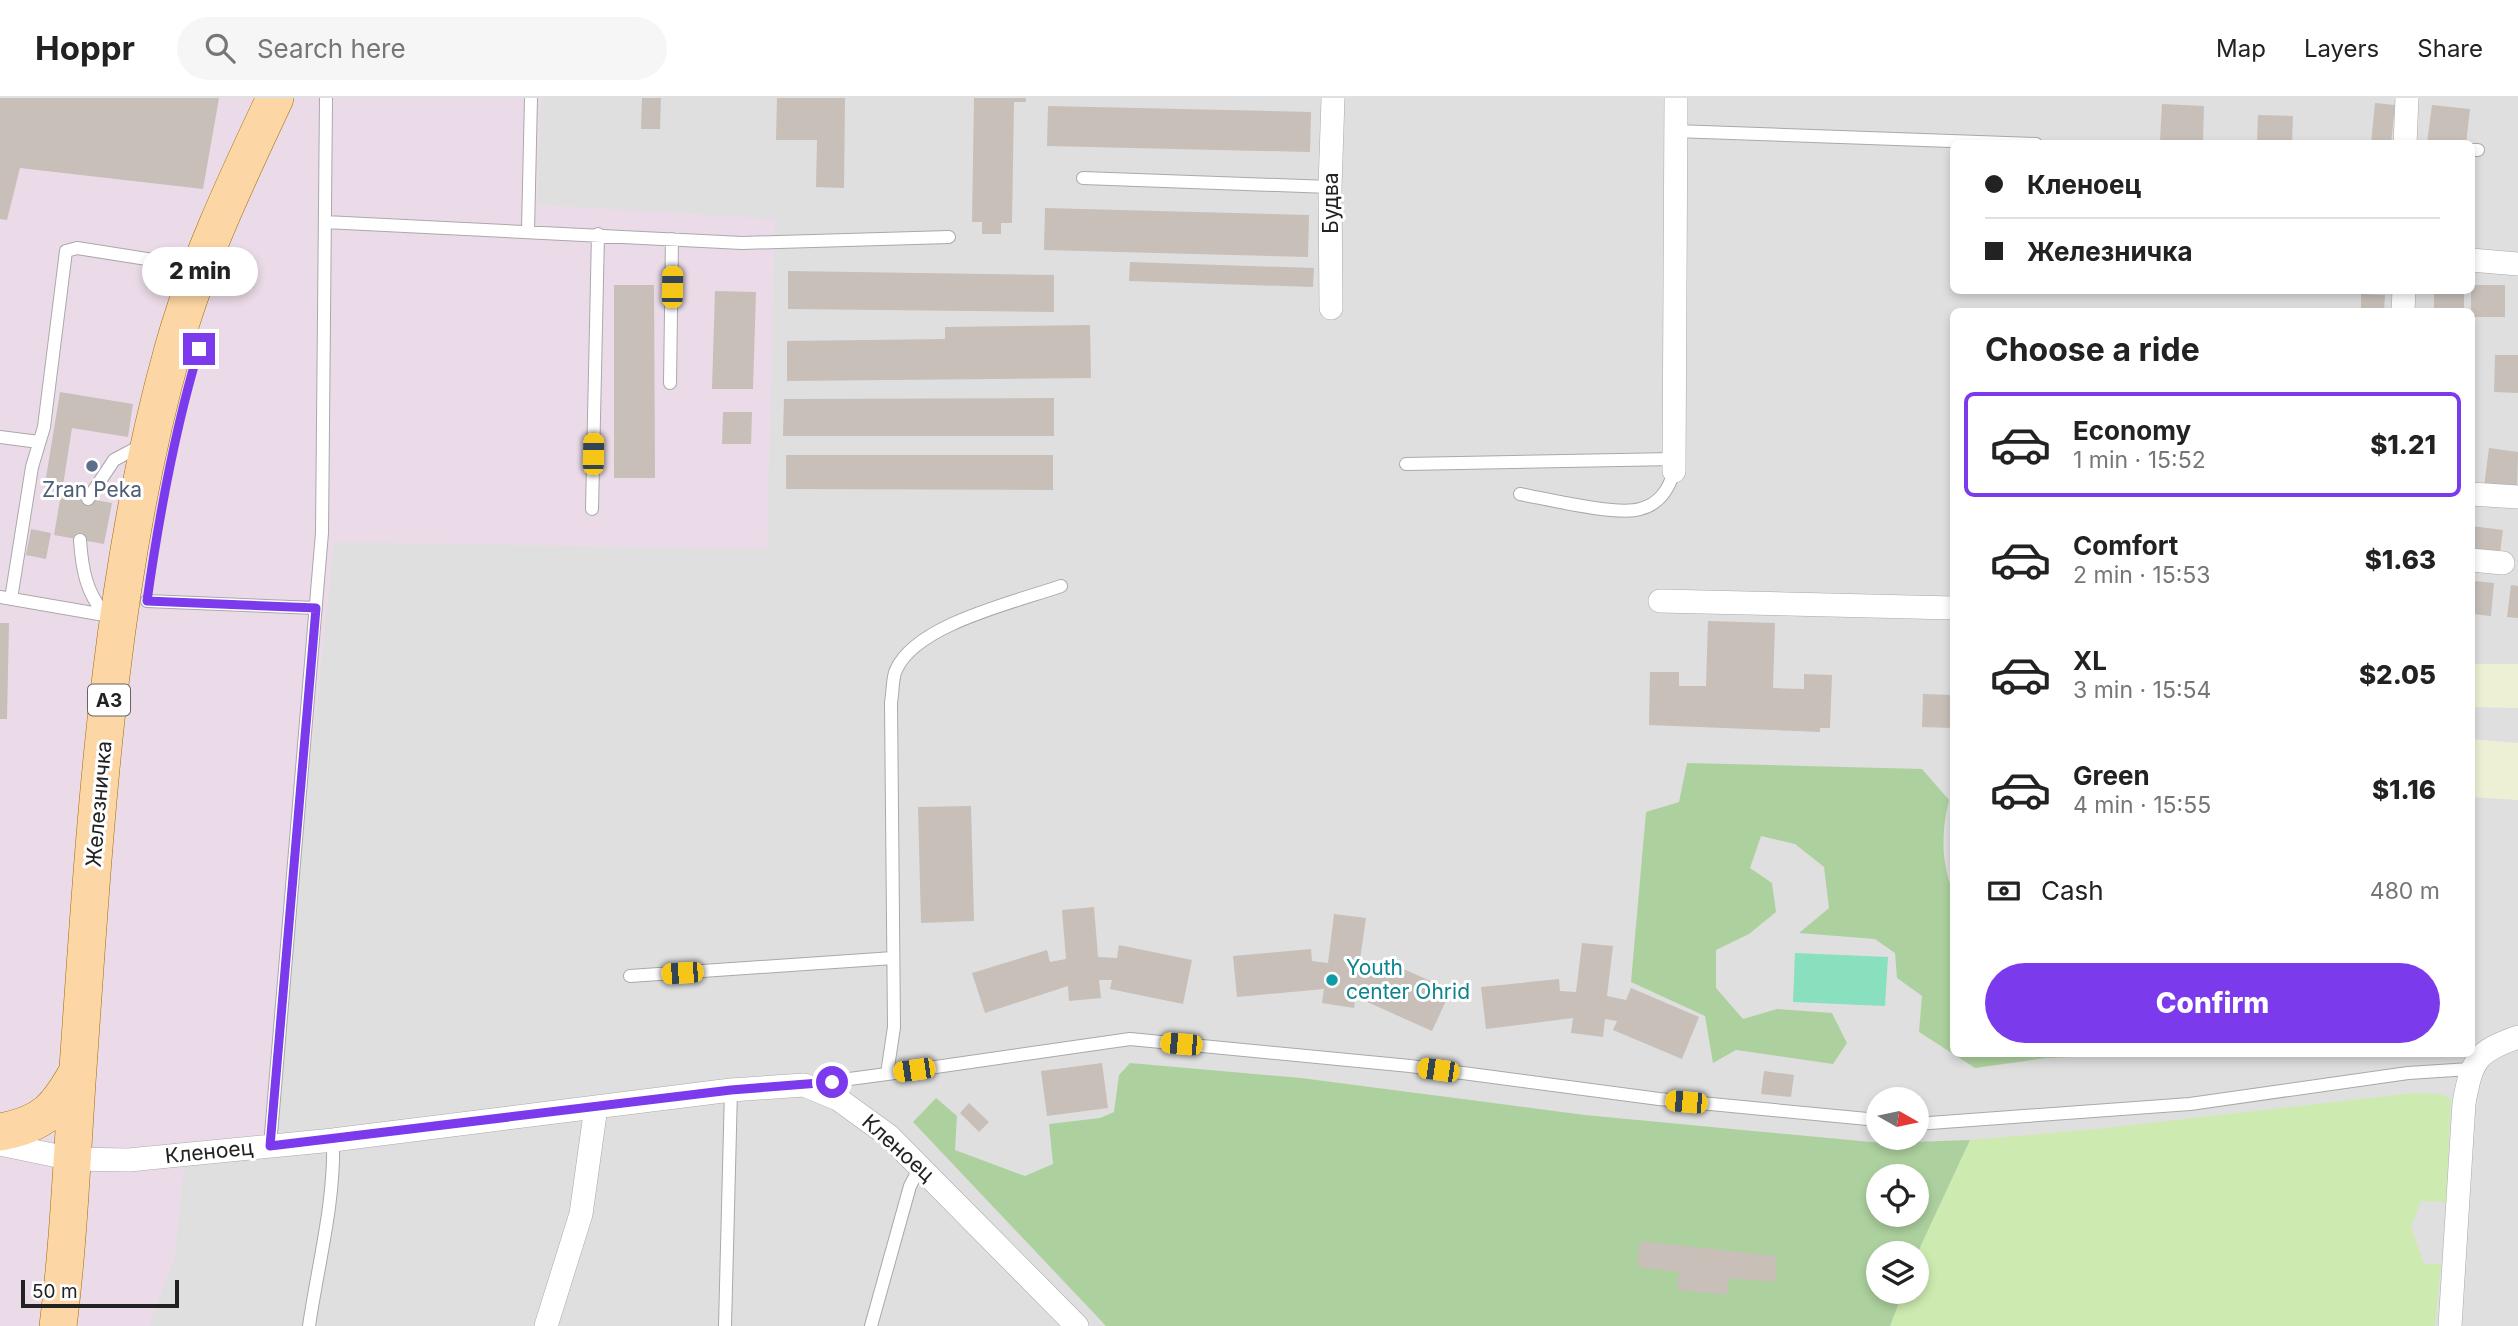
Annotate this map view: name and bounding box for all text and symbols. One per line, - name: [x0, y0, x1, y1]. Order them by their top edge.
- search box: [177, 17, 667, 80]
- text: Hoppr: [35, 28, 135, 68]
- icon: search: [201, 29, 239, 67]
- text: Search here: [257, 33, 406, 64]
- text: Map: [2216, 34, 2266, 63]
- text: Layers: [2304, 34, 2379, 63]
- text: Share: [2417, 34, 2483, 63]
- text: Кленоец: [2027, 169, 2142, 200]
- street label: Будва: [1318, 172, 1343, 234]
- text: Железничка: [2027, 236, 2192, 267]
- callout: 2 min: [141, 247, 257, 296]
- text: 2 min: [169, 257, 231, 285]
- car: [662, 266, 683, 308]
- text: Choose a ride: [1985, 330, 2200, 369]
- route end: [183, 333, 215, 365]
- icon: car: [1989, 413, 2052, 476]
- text: Economy: [2073, 415, 2191, 446]
- text: $1.21: [2370, 429, 2436, 460]
- car: [583, 433, 604, 475]
- text: 1 min · 15:52: [2073, 446, 2206, 474]
- marker: Zran Peka: [84, 458, 100, 474]
- place label: Zran Peka: [42, 477, 142, 502]
- icon: car: [1989, 528, 2052, 591]
- text: Comfort: [2073, 530, 2178, 561]
- text: $1.63: [2365, 544, 2436, 575]
- text: 2 min · 15:53: [2073, 561, 2211, 589]
- icon: car: [1989, 643, 2052, 706]
- text: XL: [2073, 645, 2107, 676]
- text: $2.05: [2359, 659, 2436, 690]
- text: 3 min · 15:54: [2073, 676, 2211, 704]
- road number: A3: [88, 684, 130, 716]
- street label: Железничка: [81, 740, 116, 868]
- icon: car: [1989, 758, 2052, 821]
- text: Green: [2073, 760, 2150, 791]
- text: $1.16: [2372, 774, 2436, 805]
- text: 4 min · 15:55: [2073, 791, 2211, 819]
- icon: cash: [1985, 872, 2023, 910]
- text: Cash: [2041, 875, 2104, 906]
- text: 480 m: [2370, 877, 2440, 905]
- place label: Youth center Ohrid: [1346, 955, 1470, 1004]
- car: [661, 961, 704, 985]
- button: Confirm: [1985, 963, 2440, 1043]
- marker: Youth center Ohrid: [1324, 972, 1340, 988]
- car: [1160, 1032, 1203, 1056]
- car: [892, 1057, 937, 1083]
- car: [1416, 1057, 1461, 1083]
- route start: [816, 1066, 848, 1098]
- north arrow: [1866, 1087, 1928, 1150]
- map controls: [1866, 1087, 1929, 1304]
- car: [1665, 1090, 1708, 1114]
- street label: Кленоец: [857, 1109, 940, 1187]
- street label: Кленоец: [164, 1134, 255, 1169]
- button: locate: [1866, 1164, 1929, 1227]
- button: layers: [1866, 1241, 1929, 1304]
- scale bar: [21, 1277, 178, 1309]
- text: 50 m: [32, 1280, 78, 1303]

